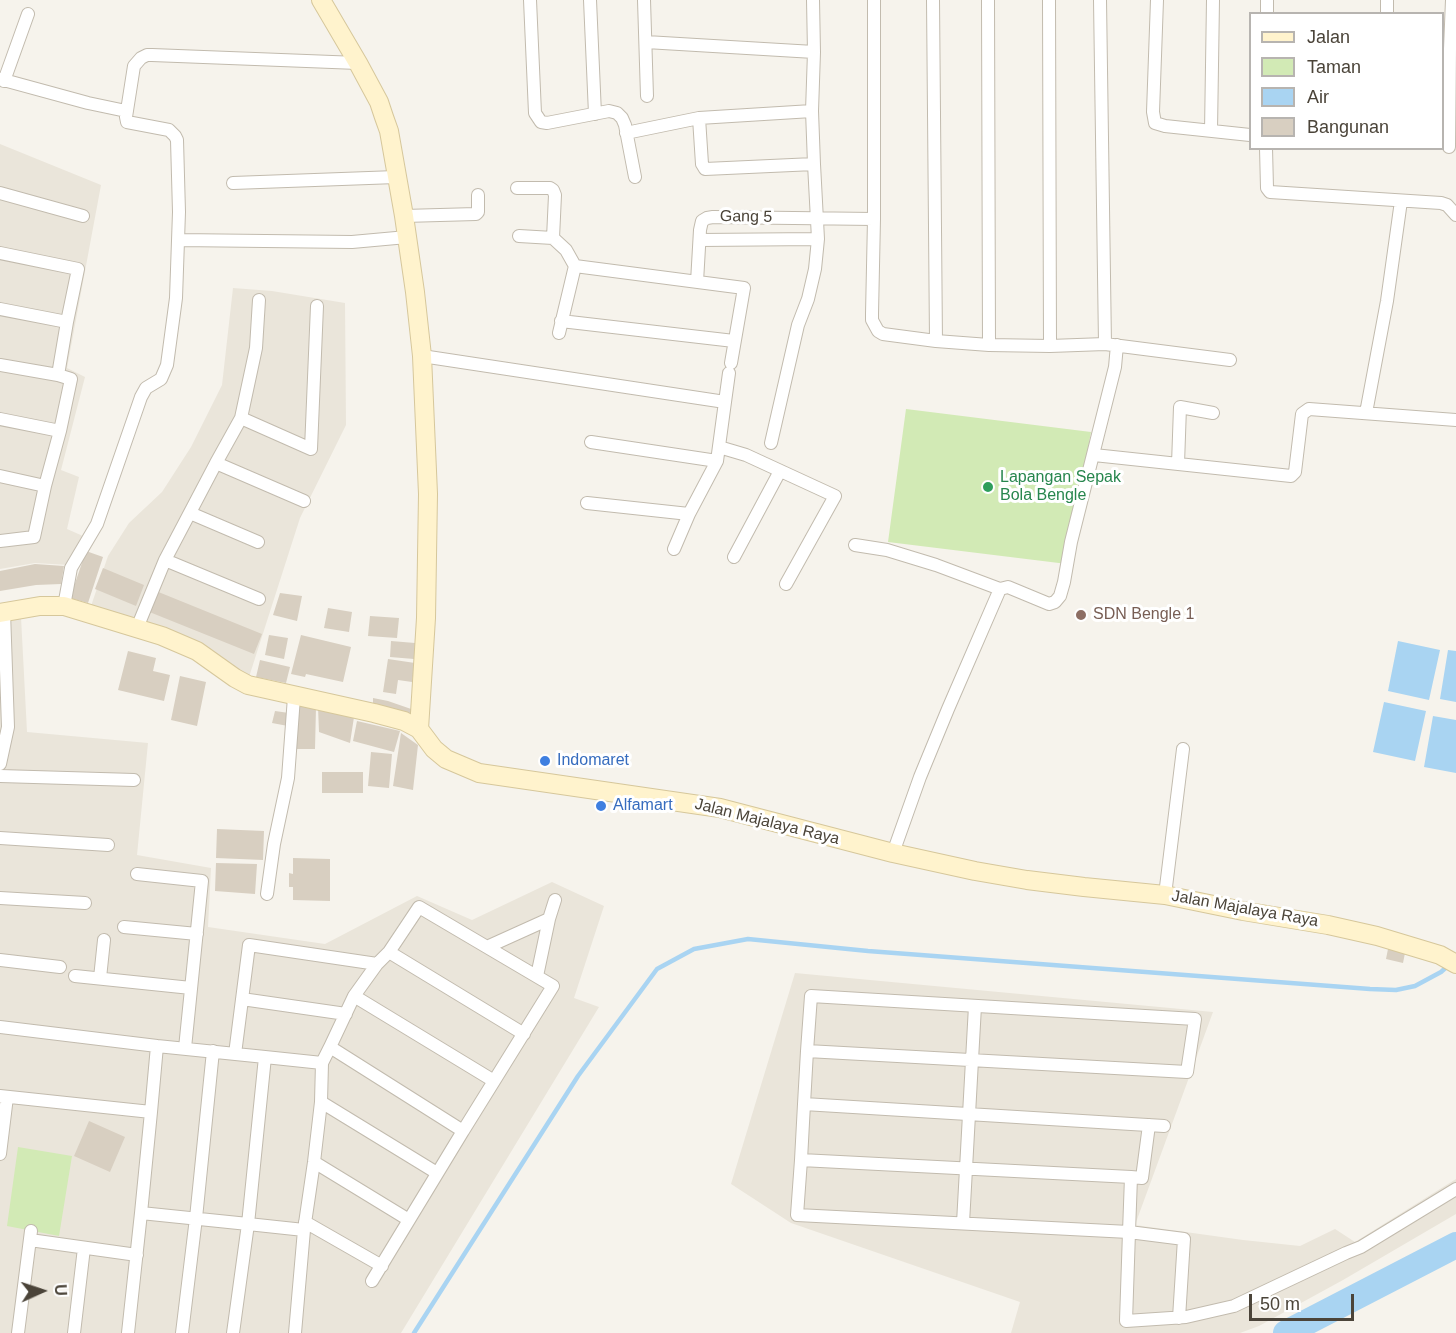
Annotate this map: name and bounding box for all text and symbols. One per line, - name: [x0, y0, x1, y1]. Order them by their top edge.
- legend: [1249, 12, 1444, 150]
- text: Jalan: [1307, 27, 1350, 47]
- text: Taman: [1307, 57, 1361, 77]
- text: Air: [1307, 87, 1329, 107]
- text: Bangunan: [1307, 117, 1389, 137]
- street label: Gang 5: [720, 207, 772, 227]
- place label: Lapangan Sepak Bola Bengle: [1000, 468, 1121, 506]
- marker: Lapangan Sepak Bola Bengle: [981, 480, 995, 494]
- place label: SDN Bengle 1: [1093, 605, 1194, 625]
- marker: SDN Bengle 1: [1074, 608, 1088, 622]
- place label: Indomaret: [557, 751, 629, 771]
- marker: Indomaret: [538, 754, 552, 768]
- street label: Jalan Majalaya Raya: [693, 795, 841, 849]
- place label: Alfamart: [613, 796, 673, 816]
- marker: Alfamart: [594, 799, 608, 813]
- street label: Jalan Majalaya Raya: [1170, 887, 1320, 931]
- north arrow: [12, 1261, 72, 1321]
- scale bar: [1252, 1282, 1357, 1320]
- text: U: [52, 1284, 69, 1296]
- text: 50 m: [1260, 1294, 1300, 1314]

